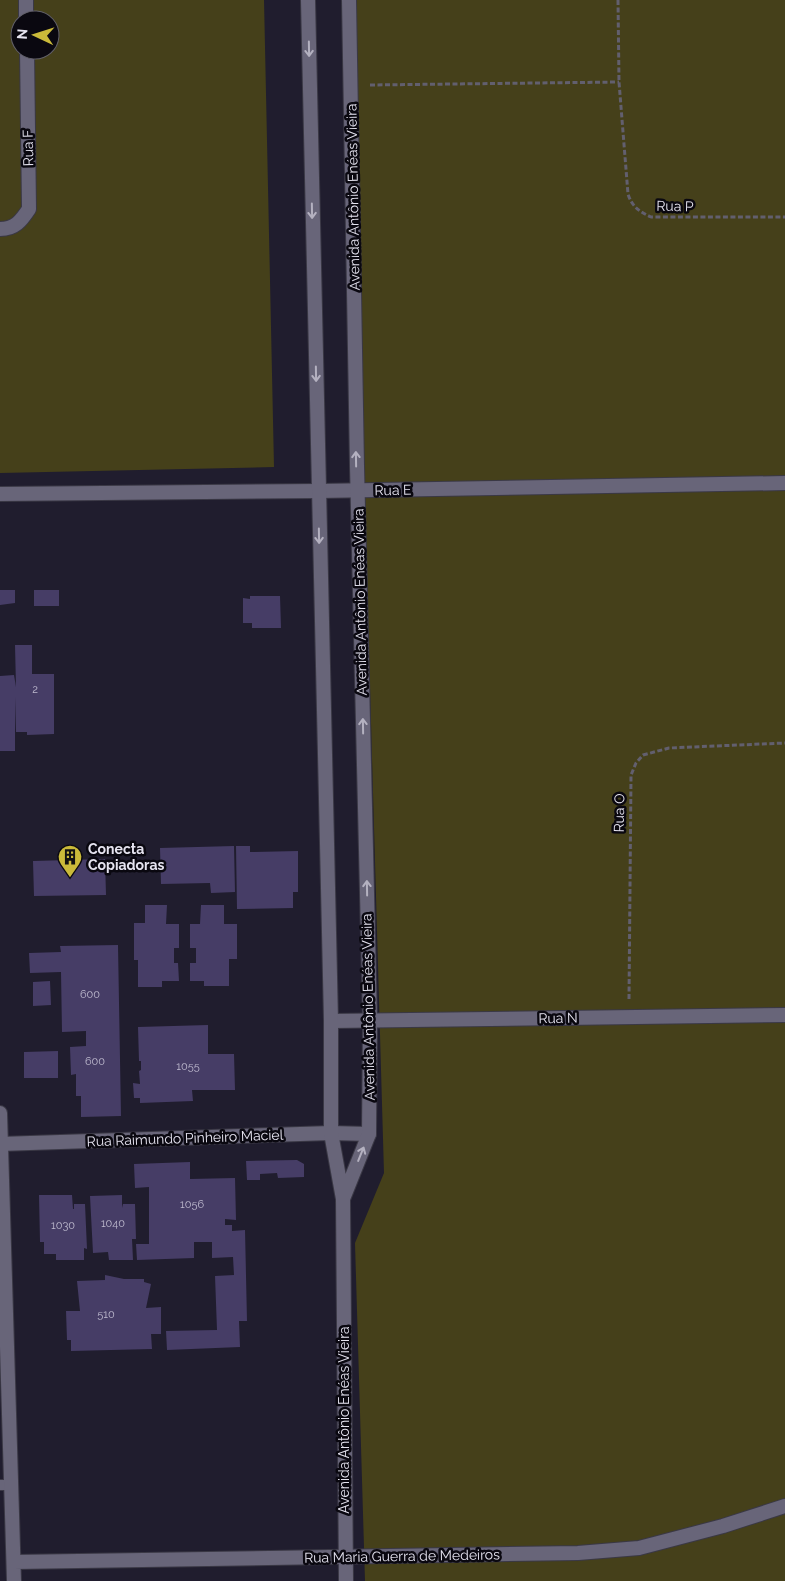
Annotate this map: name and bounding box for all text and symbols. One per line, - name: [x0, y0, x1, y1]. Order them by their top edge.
- north arrow: [10, 10, 60, 60]
- text: N: [14, 28, 30, 40]
- one-way arrow: [304, 40, 314, 56]
- street label: Avenida Antônio Enéas Vieira: [343, 103, 363, 291]
- street label: Rua F: [20, 129, 36, 167]
- street label: Rua P: [656, 198, 694, 214]
- one-way arrow: [308, 203, 317, 219]
- one-way arrow: [311, 365, 321, 381]
- one-way arrow: [352, 451, 361, 467]
- street label: Rua E: [374, 482, 412, 498]
- street label: Avenida Antônio Enéas Vieira: [350, 508, 370, 696]
- one-way arrow: [315, 528, 324, 544]
- house number: 2: [32, 683, 38, 696]
- one-way arrow: [358, 718, 368, 734]
- street label: Rua O: [611, 793, 627, 833]
- place label: Conecta Copiadoras: [88, 841, 164, 873]
- building icon: Conecta Copiadoras: [57, 844, 83, 878]
- one-way arrow: [362, 881, 371, 897]
- street label: Avenida Antônio Enéas Vieira: [358, 913, 378, 1101]
- house number: 600: [80, 988, 100, 1001]
- street label: Rua N: [538, 1010, 578, 1026]
- house number: 600: [85, 1055, 105, 1068]
- house number: 1055: [176, 1060, 200, 1073]
- street label: Rua Raimundo Pinheiro Maciel: [86, 1127, 284, 1149]
- one-way arrow: [357, 1147, 366, 1162]
- house number: 1056: [180, 1198, 204, 1211]
- house number: 1040: [101, 1217, 125, 1230]
- house number: 1030: [51, 1219, 75, 1232]
- house number: 510: [97, 1308, 115, 1321]
- street label: Avenida Antônio Enéas Vieira: [336, 1326, 352, 1514]
- street label: Rua Maria Guerra de Medeiros: [304, 1546, 500, 1566]

